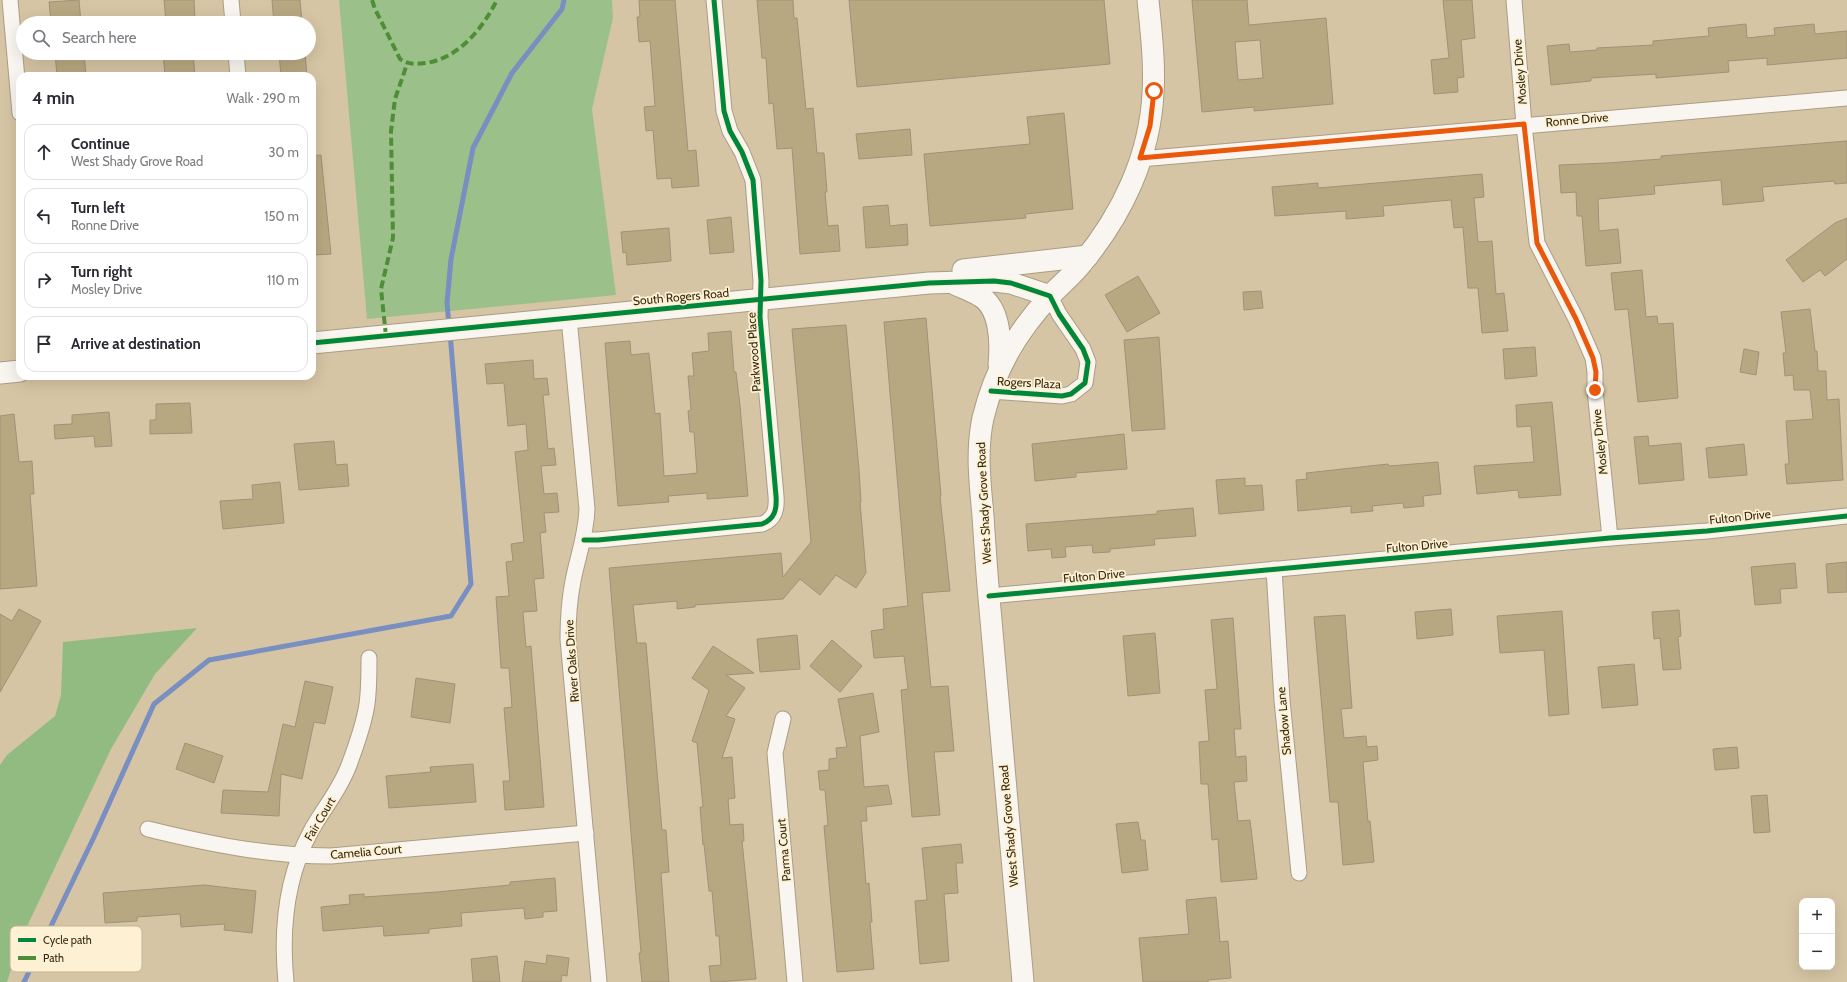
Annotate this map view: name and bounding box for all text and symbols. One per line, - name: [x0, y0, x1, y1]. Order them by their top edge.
- search box: [16, 16, 316, 60]
- icon: search: [30, 27, 52, 49]
- text: Search here: [62, 29, 137, 47]
- street label: Mosley Drive: [1509, 39, 1530, 105]
- route start: [1145, 82, 1163, 100]
- text: 4 min: [32, 88, 75, 108]
- text: Walk · 290 m: [227, 90, 300, 106]
- street label: Ronne Drive: [1545, 109, 1609, 130]
- text: Continue: [71, 135, 130, 153]
- icon: ahead: [33, 141, 55, 163]
- text: 30 m: [269, 144, 299, 160]
- text: West Shady Grove Road: [71, 153, 203, 169]
- text: Turn left: [71, 199, 125, 217]
- icon: left: [33, 205, 55, 227]
- text: 150 m: [264, 208, 299, 224]
- text: Ronne Drive: [71, 217, 139, 233]
- text: Turn right: [71, 263, 132, 281]
- icon: right: [33, 269, 55, 291]
- text: 110 m: [267, 272, 299, 288]
- text: Mosley Drive: [71, 281, 142, 297]
- street label: South Rogers Road: [632, 285, 730, 308]
- street label: Parkwood Place: [743, 312, 764, 392]
- icon: arrive: [33, 333, 55, 355]
- text: Arrive at destination: [71, 335, 201, 353]
- street label: Rogers Plaza: [997, 373, 1062, 392]
- route end: [1586, 381, 1604, 399]
- street label: Mosley Drive: [1589, 409, 1610, 476]
- street label: West Shady Grove Road: [973, 442, 994, 564]
- street label: Fulton Drive: [1708, 506, 1771, 527]
- street label: Fulton Drive: [1386, 535, 1448, 556]
- street label: Fulton Drive: [1063, 565, 1125, 586]
- street label: River Oaks Drive: [561, 619, 582, 703]
- street label: Shadow Lane: [1273, 686, 1294, 756]
- street label: West Shady Grove Road: [996, 765, 1021, 888]
- street label: Fair Court: [301, 794, 338, 843]
- street label: Parma Court: [773, 818, 794, 882]
- street label: Camelia Court: [330, 841, 402, 862]
- map controls: [1799, 898, 1835, 970]
- button: +: [1799, 898, 1835, 934]
- legend: [10, 926, 142, 972]
- text: Cycle path: [43, 933, 92, 947]
- button: −: [1799, 934, 1835, 970]
- text: Path: [43, 951, 64, 965]

